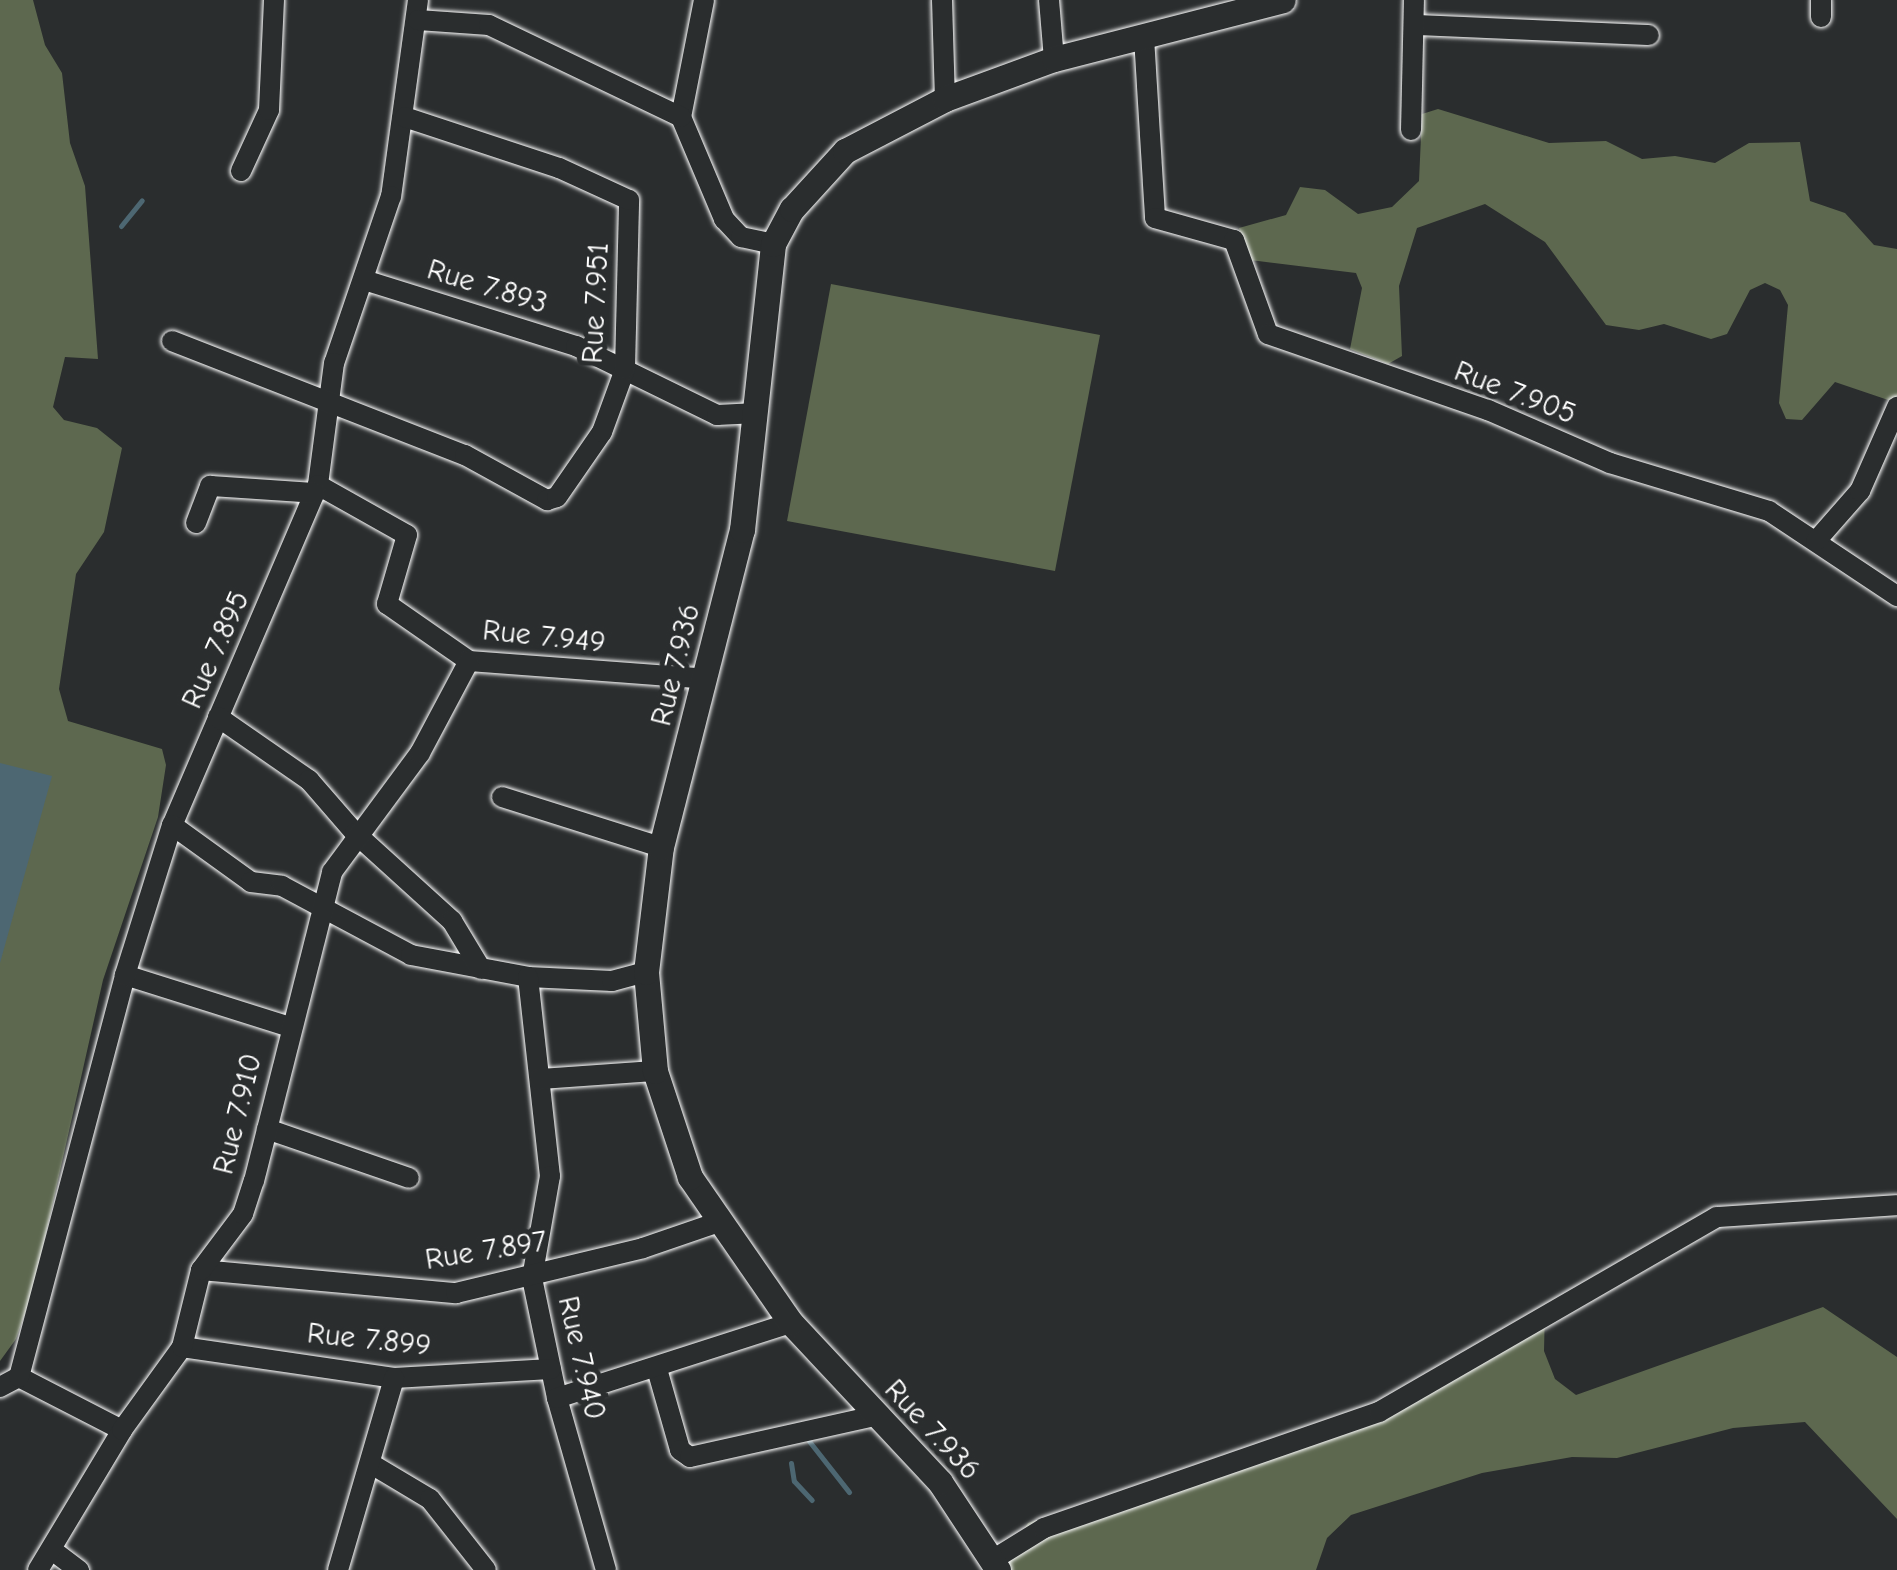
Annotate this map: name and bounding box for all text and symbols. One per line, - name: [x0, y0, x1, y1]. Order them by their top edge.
- street label: Rue 7.951: [575, 242, 617, 364]
- street label: Rue 7.893: [423, 252, 551, 322]
- street label: Rue 7.905: [1449, 353, 1581, 433]
- street label: Rue 7.895: [174, 586, 258, 714]
- street label: Rue 7.936: [643, 600, 709, 730]
- street label: Rue 7.949: [481, 613, 607, 661]
- street label: Rue 7.910: [206, 1050, 270, 1178]
- street label: Rue 7.897: [423, 1224, 549, 1278]
- street label: Rue 7.940: [549, 1293, 613, 1423]
- street label: Rue 7.899: [305, 1316, 433, 1364]
- street label: Rue 7.936: [876, 1372, 988, 1488]

